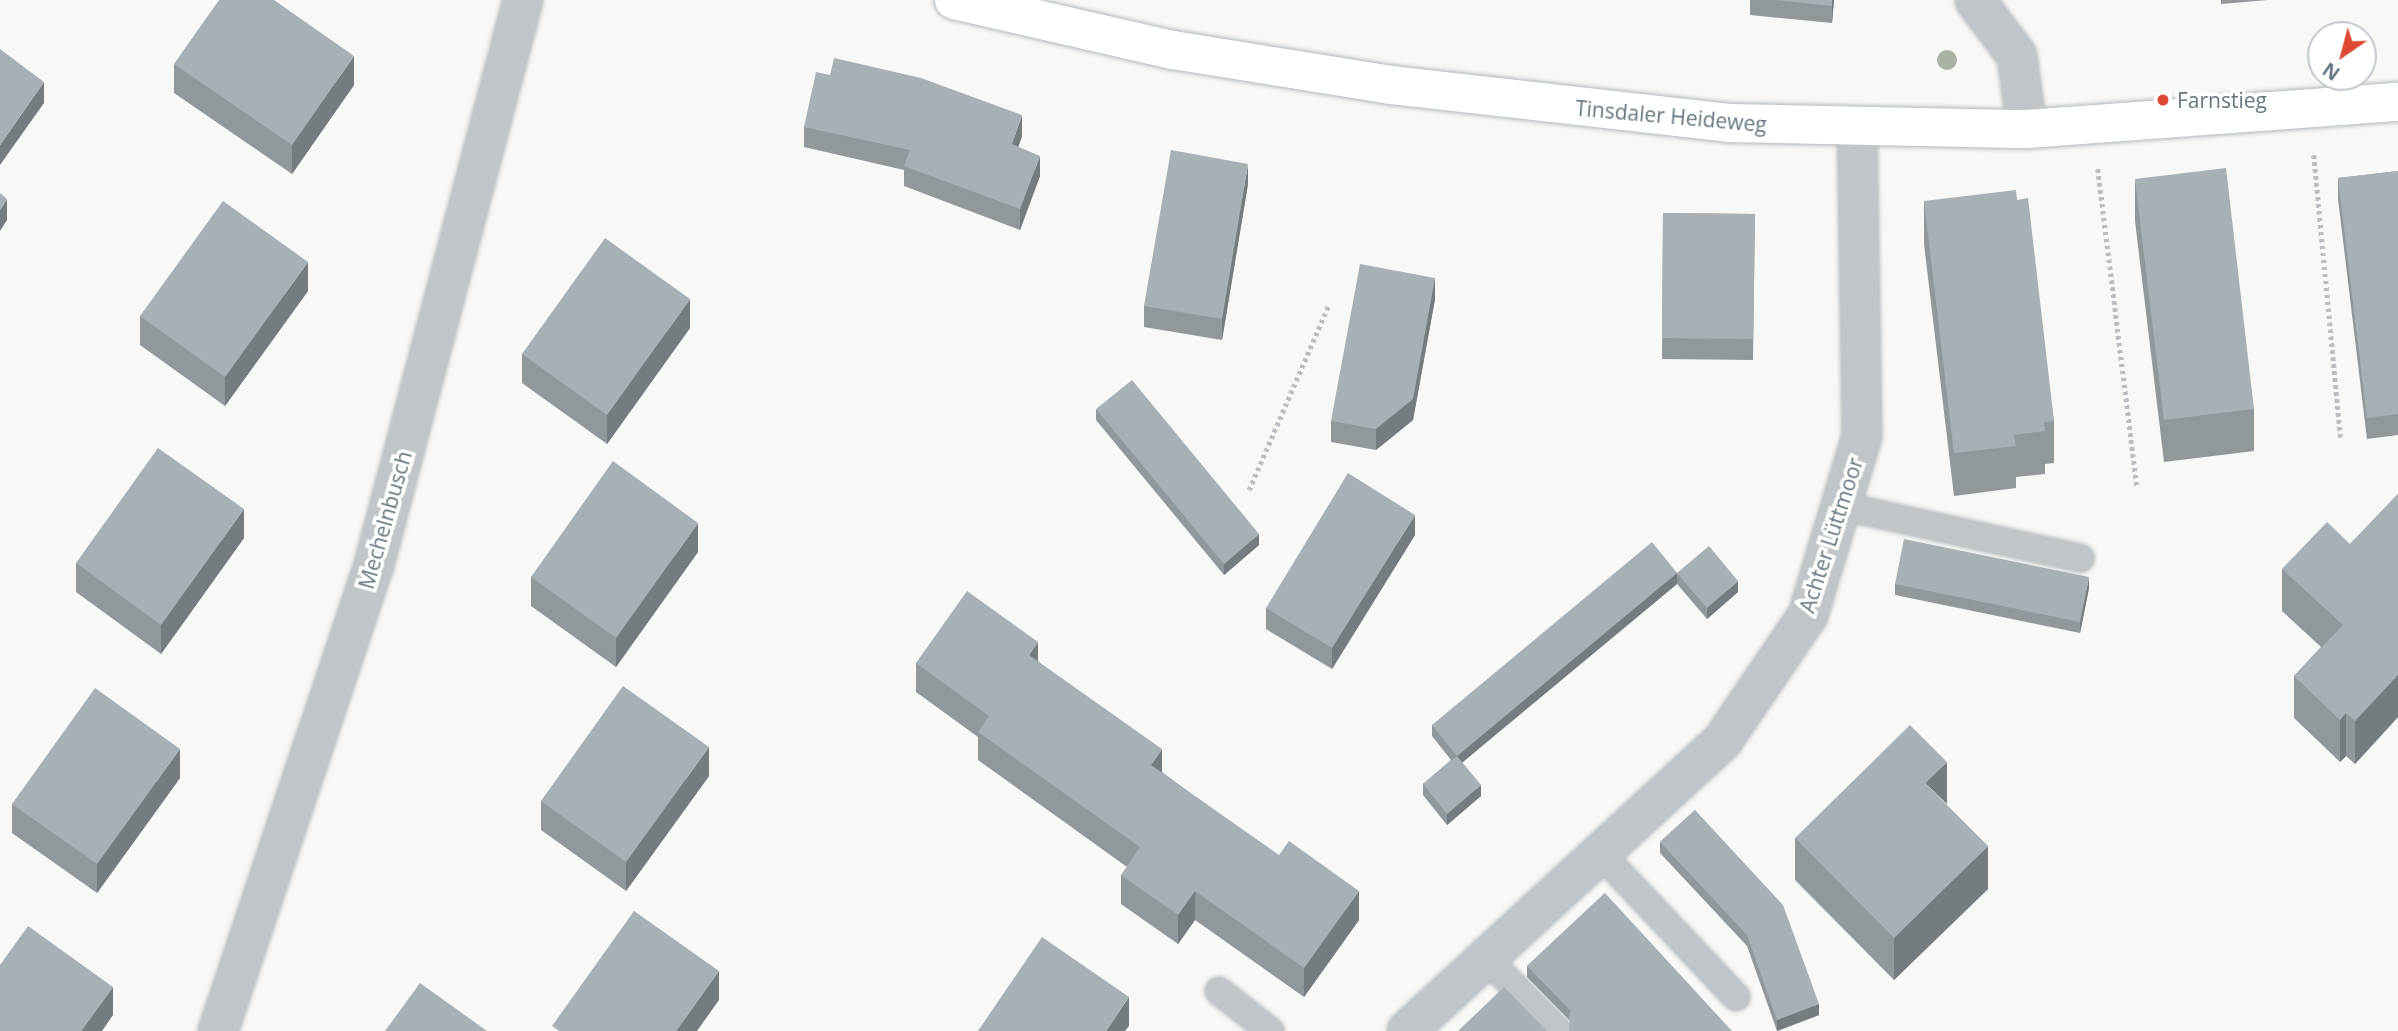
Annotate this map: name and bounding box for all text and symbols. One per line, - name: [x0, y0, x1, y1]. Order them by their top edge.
- north arrow: [2307, 21, 2377, 91]
- text: N: [2317, 56, 2345, 87]
- place label: Farnstieg: [2177, 87, 2267, 113]
- marker: Farnstieg: [2155, 92, 2171, 108]
- street label: Tinsdaler Heideweg: [1574, 95, 1768, 137]
- street label: Mechelnbusch: [353, 448, 417, 592]
- street label: Achter Lüttmoor: [1794, 454, 1868, 616]

